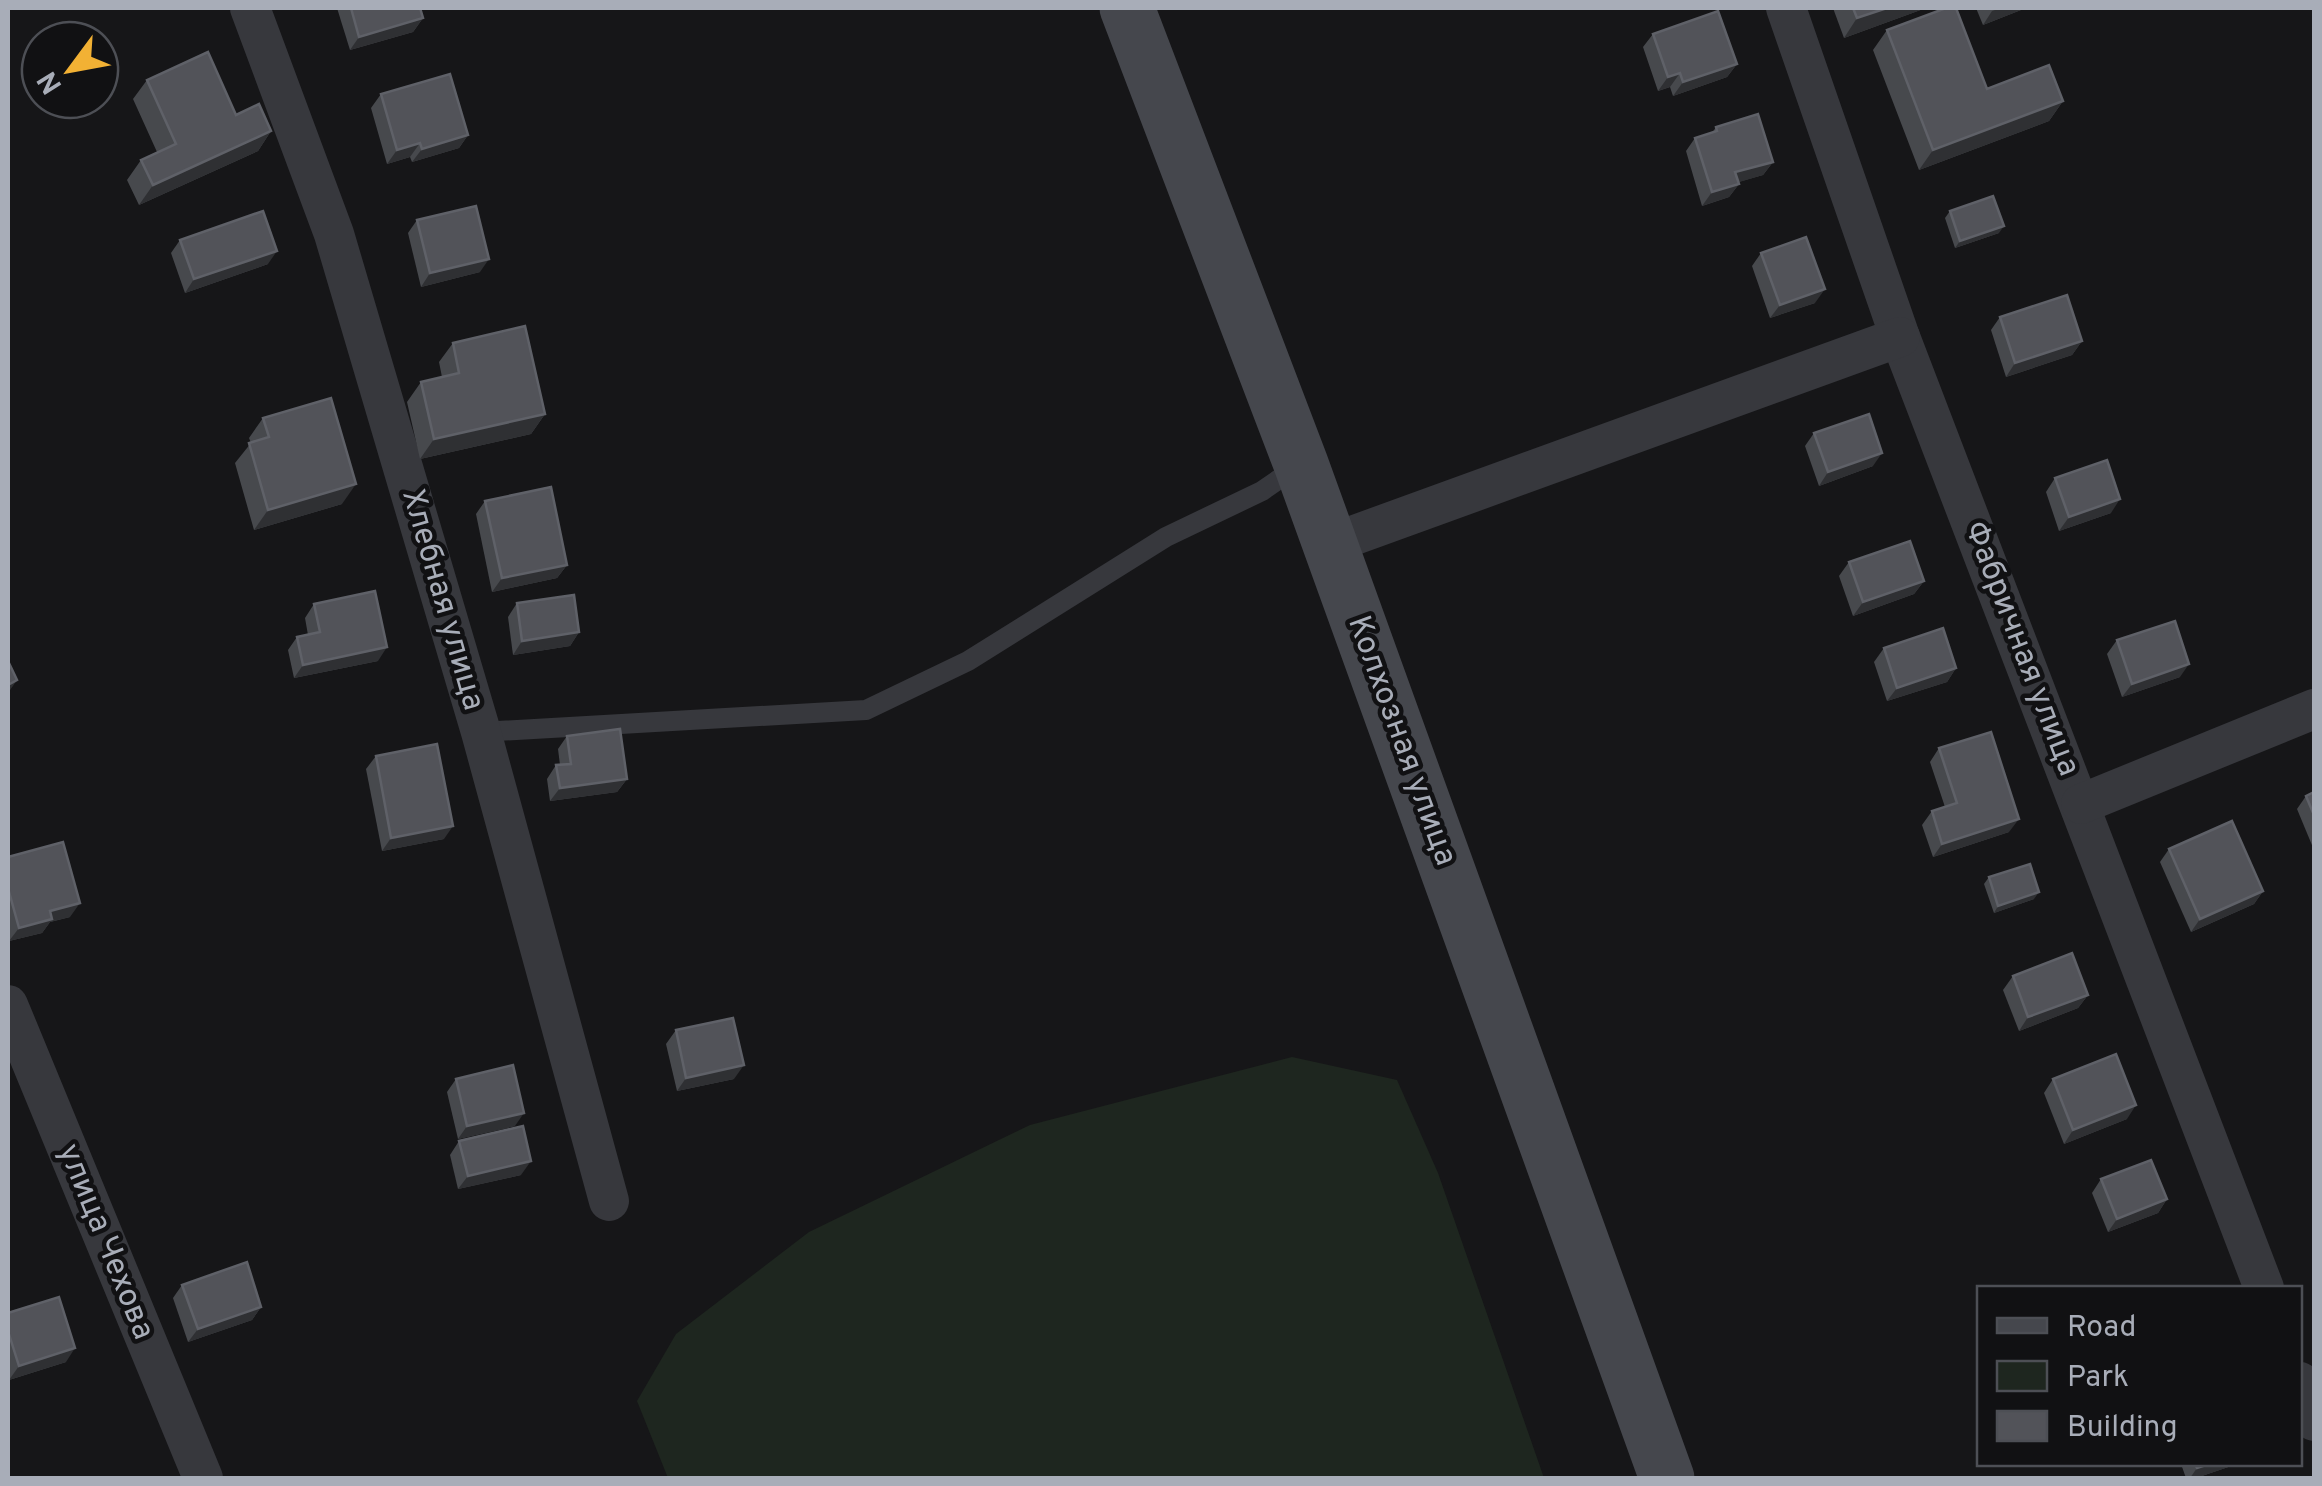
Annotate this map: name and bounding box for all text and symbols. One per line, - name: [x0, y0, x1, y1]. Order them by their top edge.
- north arrow: [20, 20, 120, 120]
- text: N: [31, 64, 72, 100]
- street label: Хлебная улица: [391, 485, 493, 715]
- street label: Фабричная улица: [1954, 516, 2088, 782]
- street label: Колхозная улица: [1337, 611, 1465, 871]
- street label: улица Чехова: [48, 1138, 162, 1346]
- legend: [1977, 1286, 2302, 1466]
- text: Road: [2067, 1310, 2136, 1347]
- text: Park: [2067, 1360, 2129, 1397]
- text: Building: [2067, 1410, 2178, 1447]

